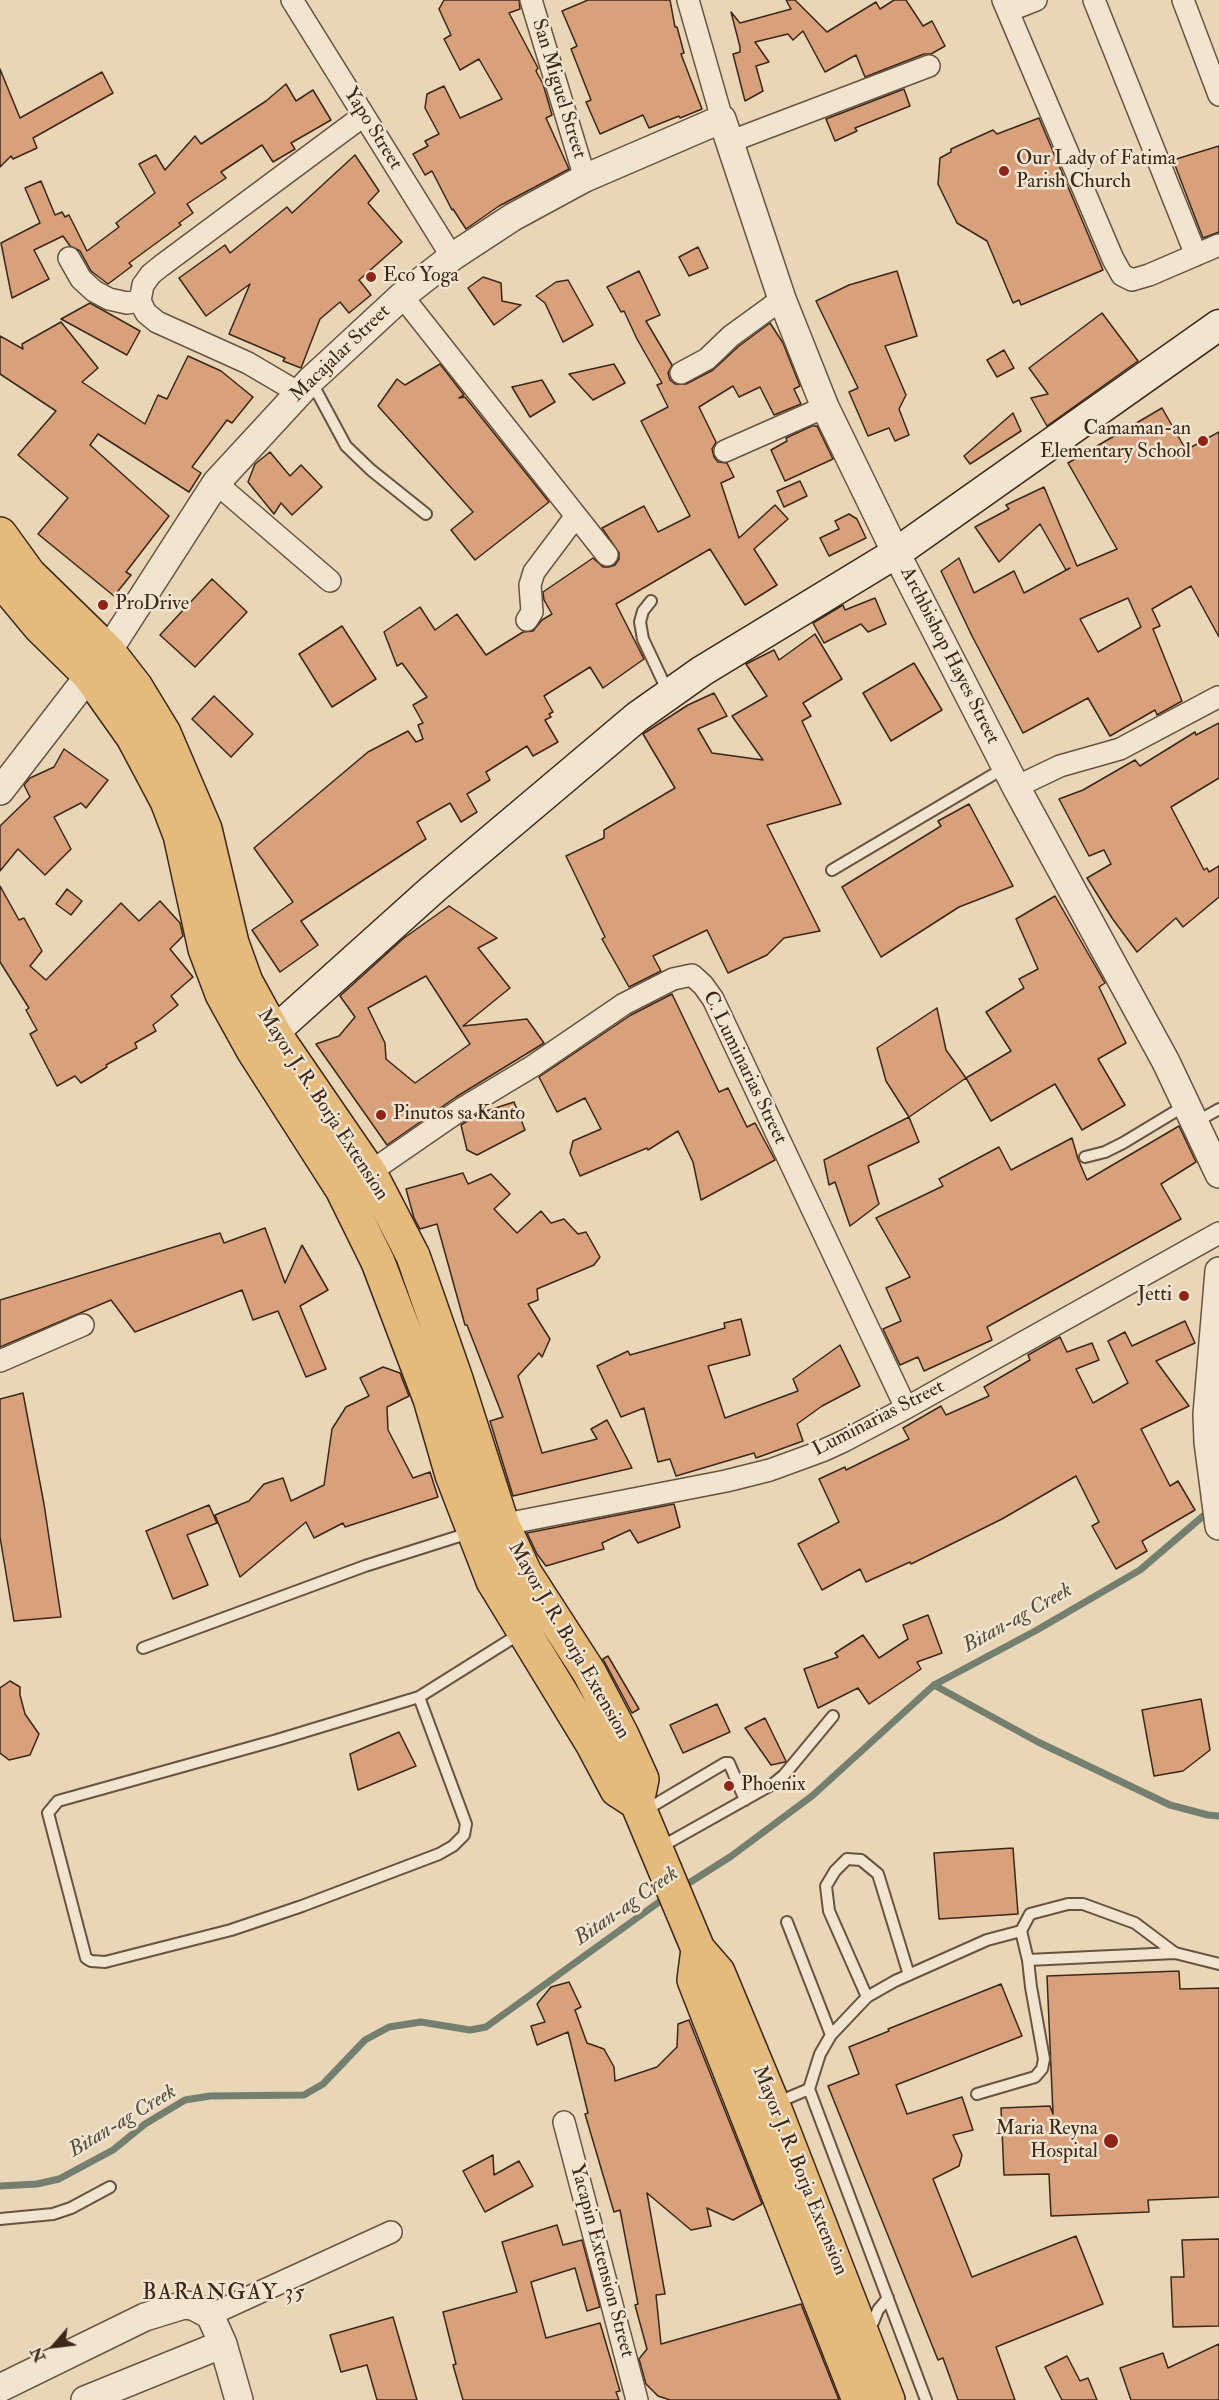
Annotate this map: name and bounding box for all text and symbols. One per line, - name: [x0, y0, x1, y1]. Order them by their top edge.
- street label: San Miguel Street: [525, 16, 591, 162]
- street label: Yapo Street: [337, 83, 407, 175]
- place label: Our Lady of Fatima Parish Church: [1016, 148, 1176, 195]
- marker: Our Lady of Fatima Parish Church: [997, 164, 1011, 178]
- place label: Eco Yoga: [383, 265, 459, 289]
- marker: Eco Yoga: [364, 270, 378, 284]
- street label: Macajalar Street: [286, 300, 396, 408]
- place label: Camaman-an Elementary School: [1040, 418, 1191, 465]
- marker: Camaman-an Elementary School: [1196, 434, 1210, 448]
- street label: Archbishop Hayes Street: [894, 563, 1004, 749]
- place label: ProDrive: [115, 593, 189, 617]
- marker: ProDrive: [96, 598, 110, 612]
- street label: C. Luminarias Street: [697, 988, 791, 1148]
- street label: Mayor J. R. Borja Extension: [251, 1005, 393, 1205]
- place label: Pinutos sa Kanto: [393, 1103, 525, 1127]
- marker: Pinutos sa Kanto: [374, 1108, 388, 1122]
- place label: Jetti: [1138, 1284, 1172, 1308]
- marker: Jetti: [1177, 1289, 1191, 1303]
- street label: Luminarias Street: [809, 1376, 949, 1462]
- street label: Mayor J. R. Borja Extension: [502, 1538, 634, 1744]
- water label: Bitan-ag Creek: [959, 1579, 1077, 1659]
- place label: Phoenix: [741, 1774, 806, 1798]
- marker: Phoenix: [722, 1779, 736, 1793]
- water label: Bitan-ag Creek: [570, 1862, 684, 1952]
- street label: Mayor J. R. Borja Extension: [746, 2063, 852, 2279]
- water label: Bitan-ag Creek: [65, 2080, 181, 2164]
- place label: Maria Reyna Hospital: [995, 2118, 1098, 2165]
- marker: Maria Reyna Hospital: [1102, 2132, 1120, 2150]
- street label: Yacapin Extension Street: [564, 2162, 638, 2360]
- district label: BARANGAY 35: [142, 2281, 306, 2307]
- north arrow: [24, 2316, 84, 2376]
- text: N: [26, 2343, 50, 2365]

